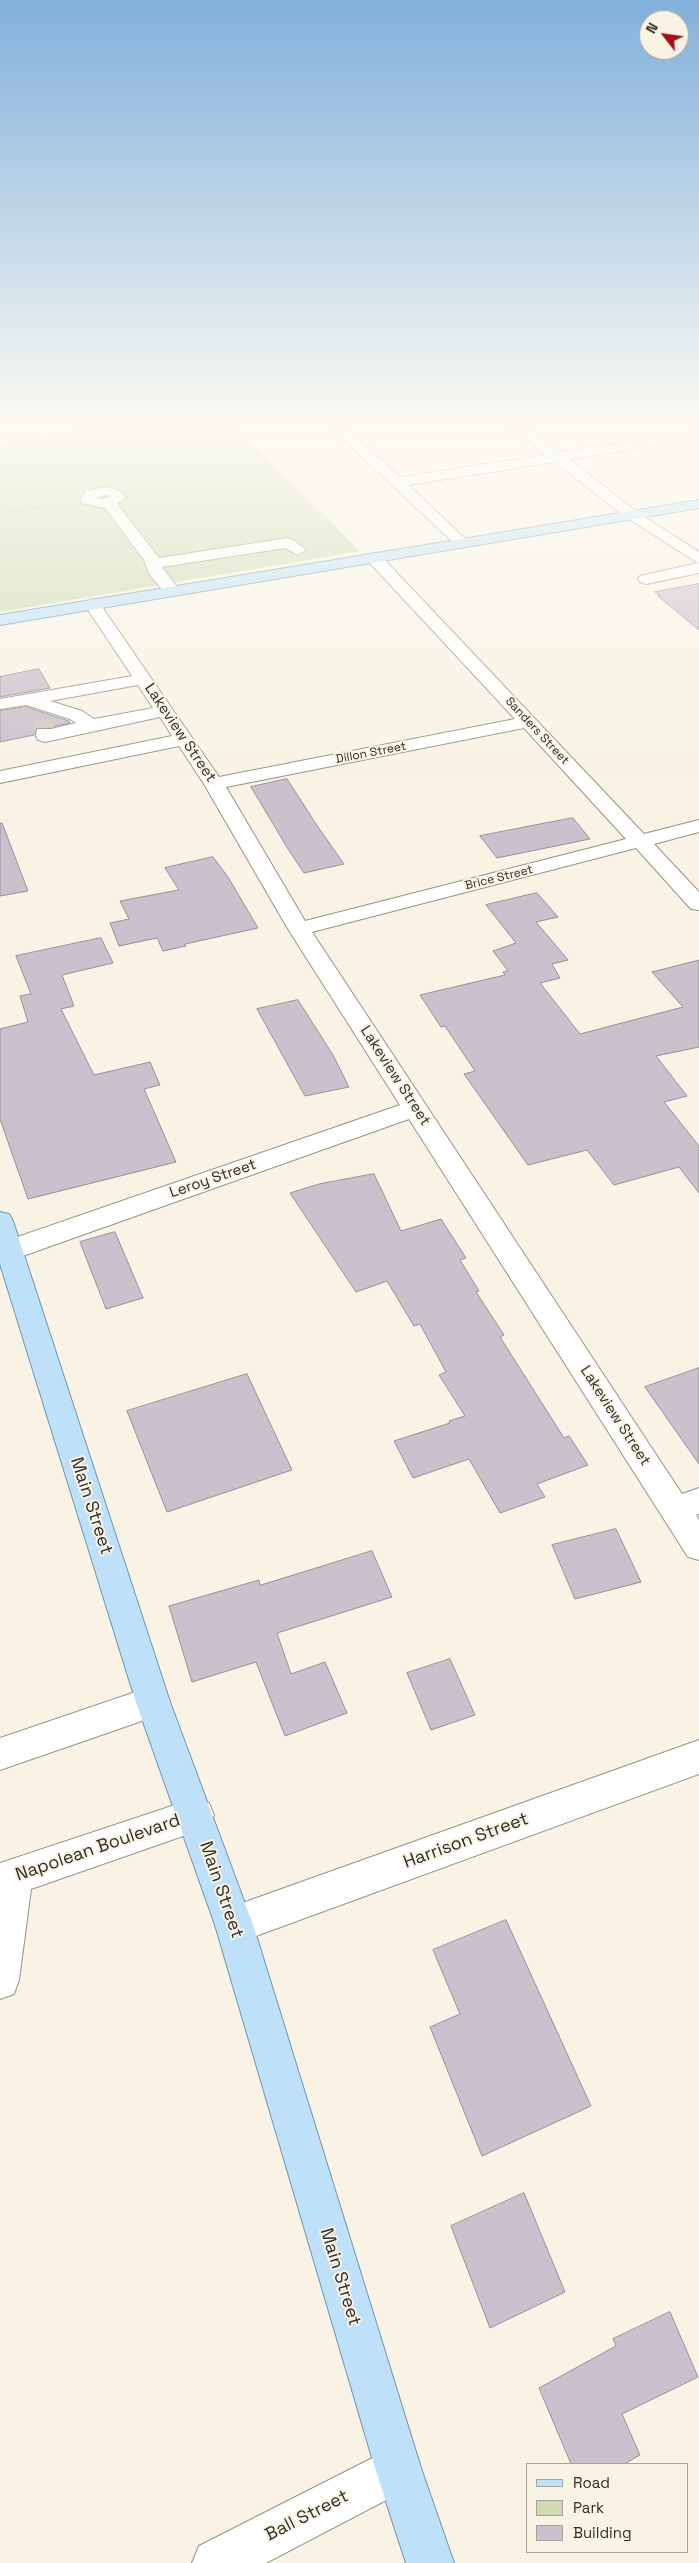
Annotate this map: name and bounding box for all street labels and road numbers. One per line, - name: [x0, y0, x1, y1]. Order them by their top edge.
- street label: Lakeview Street: [140, 680, 220, 786]
- street label: Sanders Street: [502, 694, 572, 768]
- street label: Dillon Street: [335, 739, 407, 767]
- street label: Brice Street: [464, 863, 534, 893]
- street label: Lakeview Street: [356, 1023, 434, 1129]
- street label: Leroy Street: [167, 1156, 259, 1202]
- street label: Lakeview Street: [576, 1363, 654, 1469]
- street label: Main Street: [65, 1455, 117, 1557]
- street label: Harrison Street: [401, 1808, 531, 1874]
- street label: Napolean Boulevard: [13, 1810, 183, 1886]
- street label: Main Street: [194, 1839, 248, 1941]
- street label: Main Street: [315, 2226, 365, 2328]
- street label: Ball Street: [262, 2486, 352, 2546]

